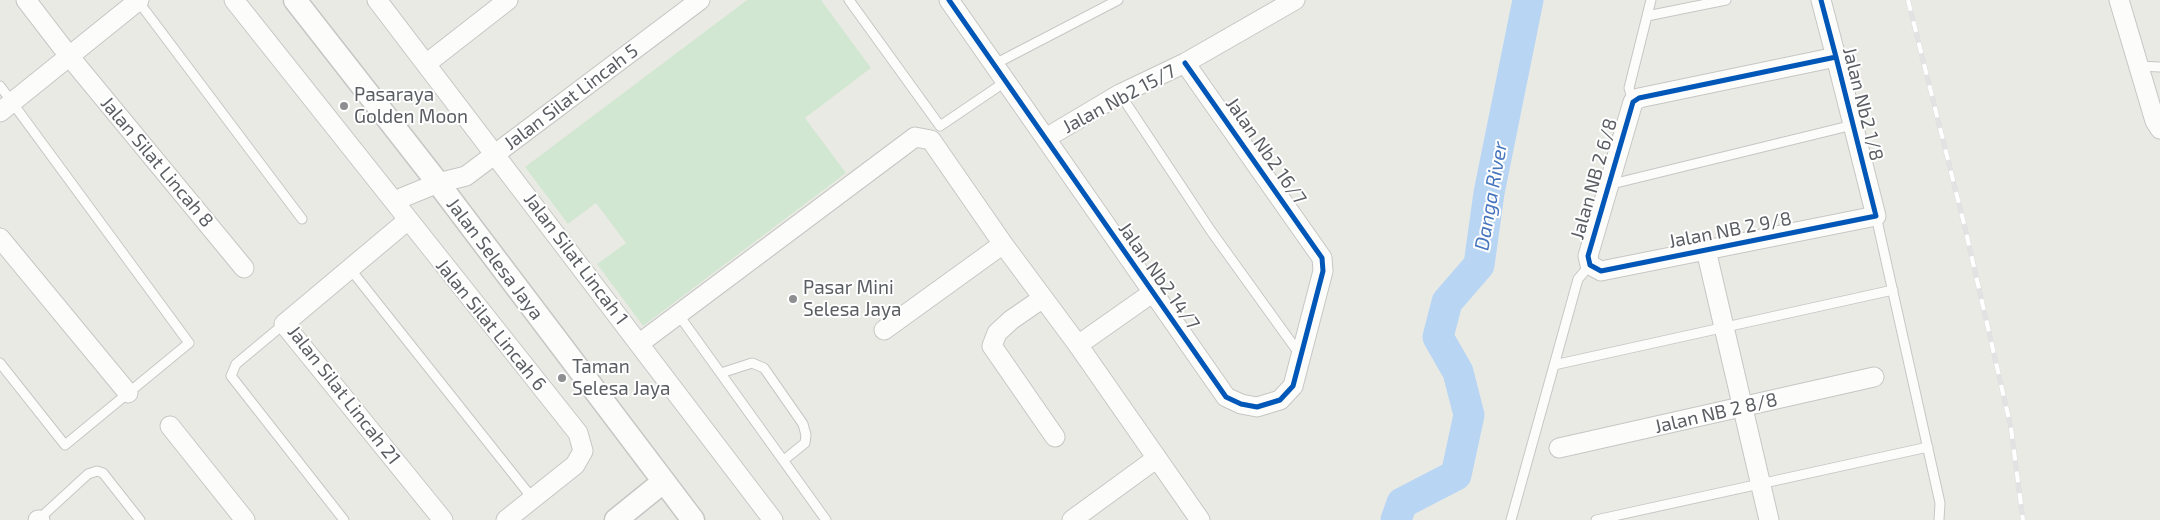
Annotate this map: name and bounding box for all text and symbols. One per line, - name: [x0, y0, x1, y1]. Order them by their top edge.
- street label: Jalan Silat Lincah 5: [500, 39, 642, 155]
- street label: Jalan Nb2 1/8: [1838, 45, 1888, 163]
- street label: Jalan Nb2 15/7: [1059, 60, 1179, 138]
- place label: Pasaraya Golden Moon: [354, 84, 468, 128]
- street label: Jalan Silat Lincah 8: [96, 92, 218, 232]
- street label: Jalan Nb2 16/7: [1221, 93, 1311, 209]
- marker: Pasaraya Golden Moon: [338, 100, 350, 112]
- street label: Jalan NB 2 6/8: [1566, 116, 1622, 242]
- water label: Danga River: [1470, 140, 1512, 252]
- street label: Jalan Silat Lincah 1: [519, 189, 633, 329]
- street label: Jalan Selesa Jaya: [442, 194, 548, 324]
- street label: Jalan NB 2 9/8: [1667, 207, 1793, 253]
- street label: Jalan Nb2 14/7: [1113, 218, 1205, 334]
- street label: Jalan Silat Lincah 6: [431, 255, 551, 395]
- place label: Pasar Mini Selesa Jaya: [803, 277, 901, 321]
- marker: Pasar Mini Selesa Jaya: [787, 293, 799, 305]
- street label: Jalan Silat Lincah 21: [283, 321, 405, 469]
- place label: Taman Selesa Jaya: [572, 356, 670, 400]
- marker: Taman Selesa Jaya: [556, 372, 568, 384]
- street label: Jalan NB 2 8/8: [1652, 388, 1780, 438]

